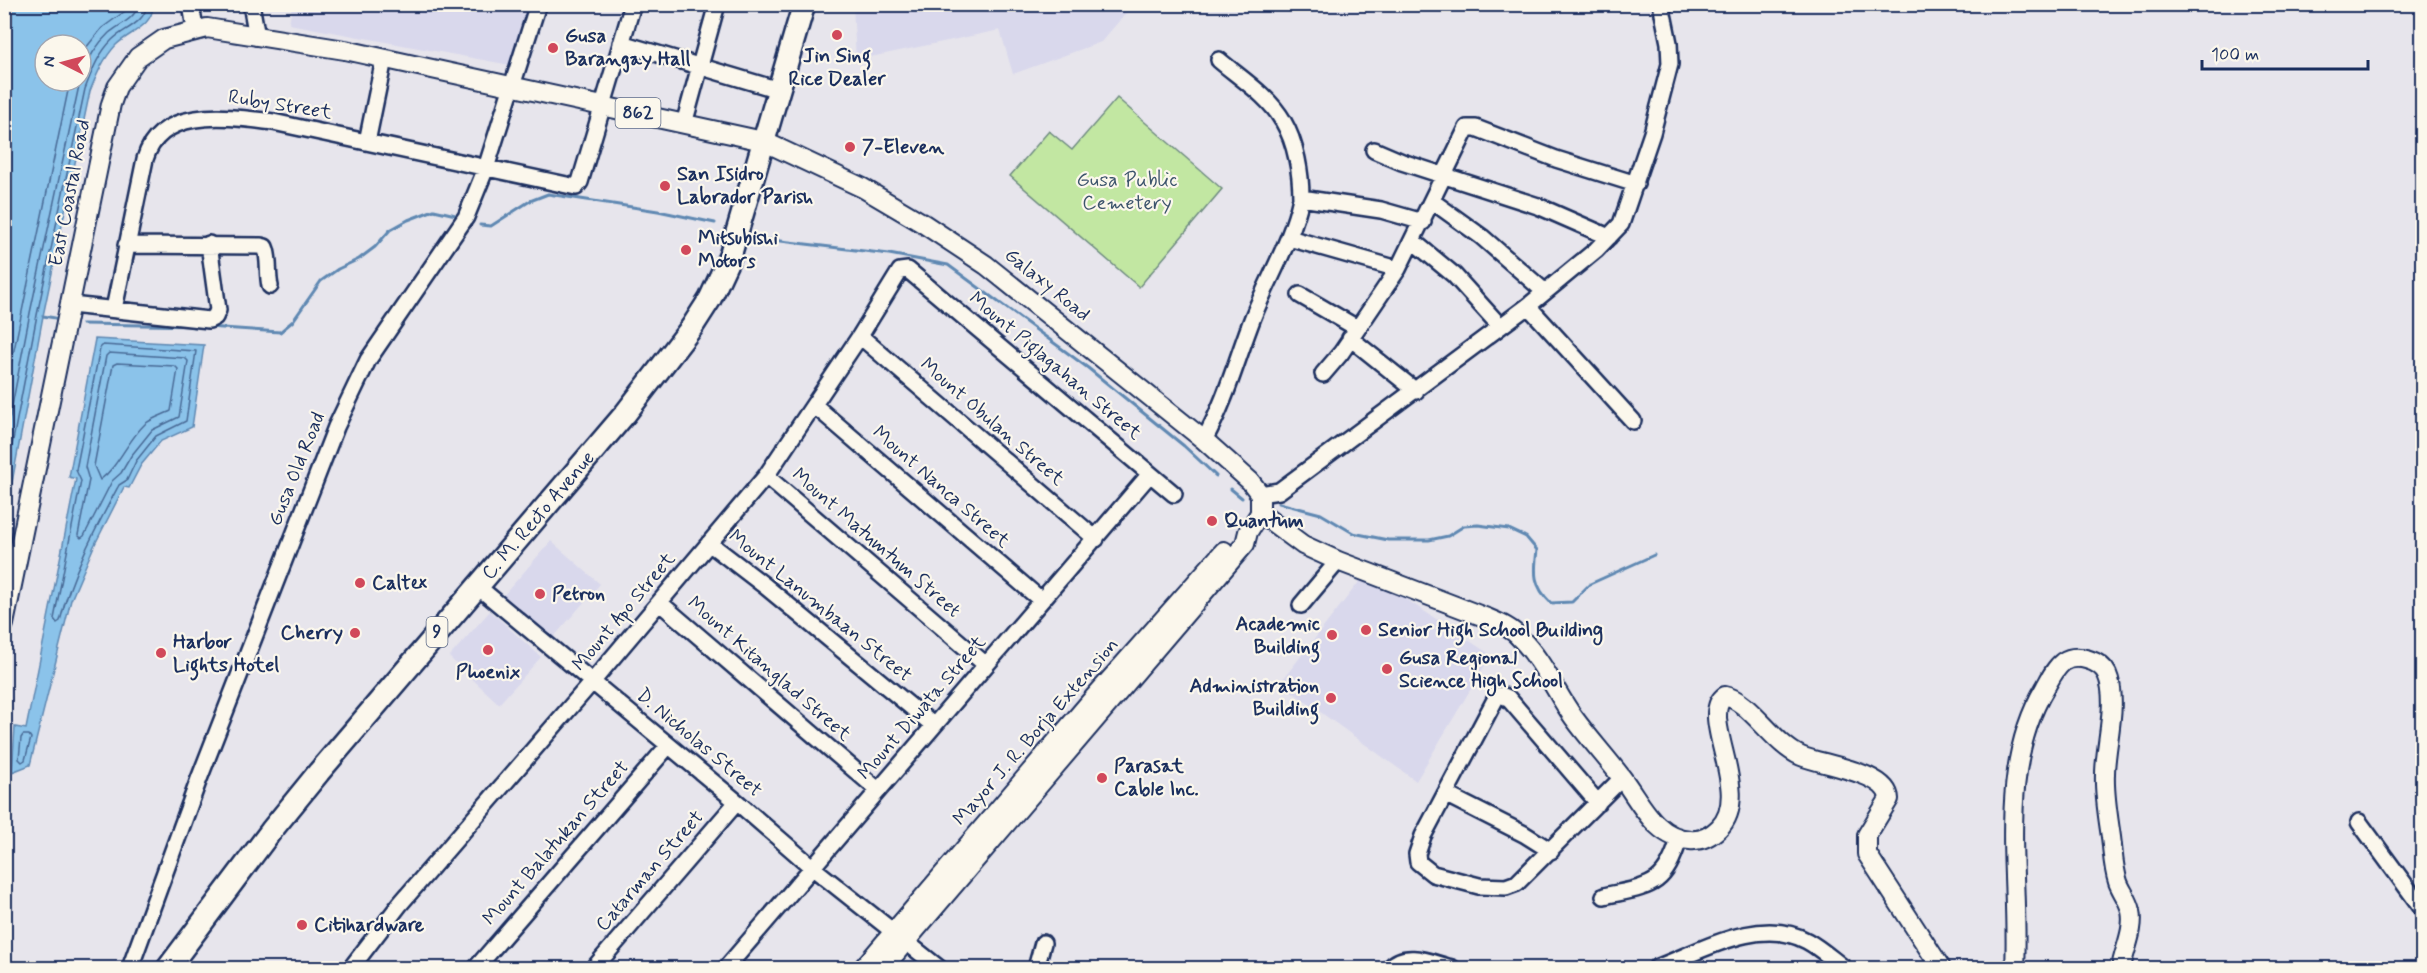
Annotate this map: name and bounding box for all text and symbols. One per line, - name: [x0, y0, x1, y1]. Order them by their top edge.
- place label: Gusa Barangay Hall: [565, 23, 691, 73]
- marker: Jin Sing Rice Dealer: [830, 28, 844, 42]
- north arrow: [33, 33, 93, 93]
- scale bar: [2202, 33, 2368, 71]
- marker: Gusa Barangay Hall: [546, 41, 560, 55]
- place label: Jin Sing Rice Dealer: [789, 43, 886, 93]
- text: 100 m: [2211, 43, 2259, 67]
- text: N: [39, 55, 61, 68]
- street label: Ruby Street: [226, 83, 334, 127]
- road number: 862: [616, 98, 660, 128]
- street label: East Coastal Road: [43, 117, 97, 269]
- place label: 7-Eleven: [862, 134, 945, 161]
- marker: 7-Eleven: [843, 140, 857, 154]
- place label: San Isidro Labrador Parish: [677, 161, 813, 211]
- park label: Gusa Public Cemetery: [1077, 167, 1177, 217]
- marker: San Isidro Labrador Parish: [658, 179, 672, 193]
- place label: Mitsubishi Motors: [698, 225, 778, 275]
- street label: Galaxy Road: [998, 242, 1096, 328]
- marker: Mitsubishi Motors: [679, 243, 693, 257]
- street label: Mount Piglagahan Street: [962, 286, 1147, 448]
- street label: Mount Obulan Street: [914, 352, 1070, 492]
- street label: Gusa Old Road: [262, 408, 332, 530]
- street label: Mount Nanca Street: [866, 420, 1016, 555]
- street label: C. M. Recto Avenue: [476, 445, 601, 586]
- street label: Mount Matumtum Street: [786, 462, 966, 624]
- place label: Quantum: [1224, 508, 1304, 535]
- marker: Quantum: [1205, 514, 1219, 528]
- street label: Mount Lanumbaan Street: [722, 523, 918, 689]
- street label: Mount Apo Street: [566, 547, 683, 678]
- place label: Caltex: [372, 570, 428, 597]
- marker: Caltex: [353, 576, 367, 590]
- place label: Petron: [552, 581, 605, 608]
- marker: Petron: [533, 587, 547, 601]
- street label: Mount Kitanglad Street: [681, 590, 857, 748]
- place label: Academic Building: [1235, 611, 1320, 663]
- road number: 9: [426, 617, 448, 647]
- place label: Senior High School Building: [1378, 617, 1603, 646]
- place label: Cherry: [281, 620, 343, 647]
- marker: Senior High School Building: [1359, 623, 1373, 637]
- marker: Cherry: [348, 626, 362, 640]
- marker: Academic Building: [1325, 628, 1339, 642]
- place label: Harbor Lights Hotel: [173, 629, 279, 681]
- street label: Mount Diwata Street: [852, 630, 992, 786]
- street label: Mayor J. R. Borja Extension: [947, 632, 1125, 832]
- marker: Phoenix: [481, 643, 495, 657]
- place label: Gusa Regional Science High School: [1399, 645, 1563, 697]
- marker: Harbor Lights Hotel: [154, 646, 168, 660]
- place label: Phoenix: [456, 659, 520, 686]
- marker: Gusa Regional Science High School: [1380, 662, 1394, 676]
- place label: Administration Building: [1189, 673, 1319, 725]
- street label: D. Nicholas Street: [630, 682, 768, 804]
- marker: Administration Building: [1324, 691, 1338, 705]
- place label: Parasat Cable Inc.: [1114, 753, 1199, 803]
- street label: Mount Balatukan Street: [477, 755, 635, 931]
- marker: Parasat Cable Inc.: [1095, 771, 1109, 785]
- street label: Catarman Street: [590, 805, 710, 937]
- place label: Citihardware: [314, 912, 425, 939]
- marker: Citihardware: [295, 918, 309, 932]

